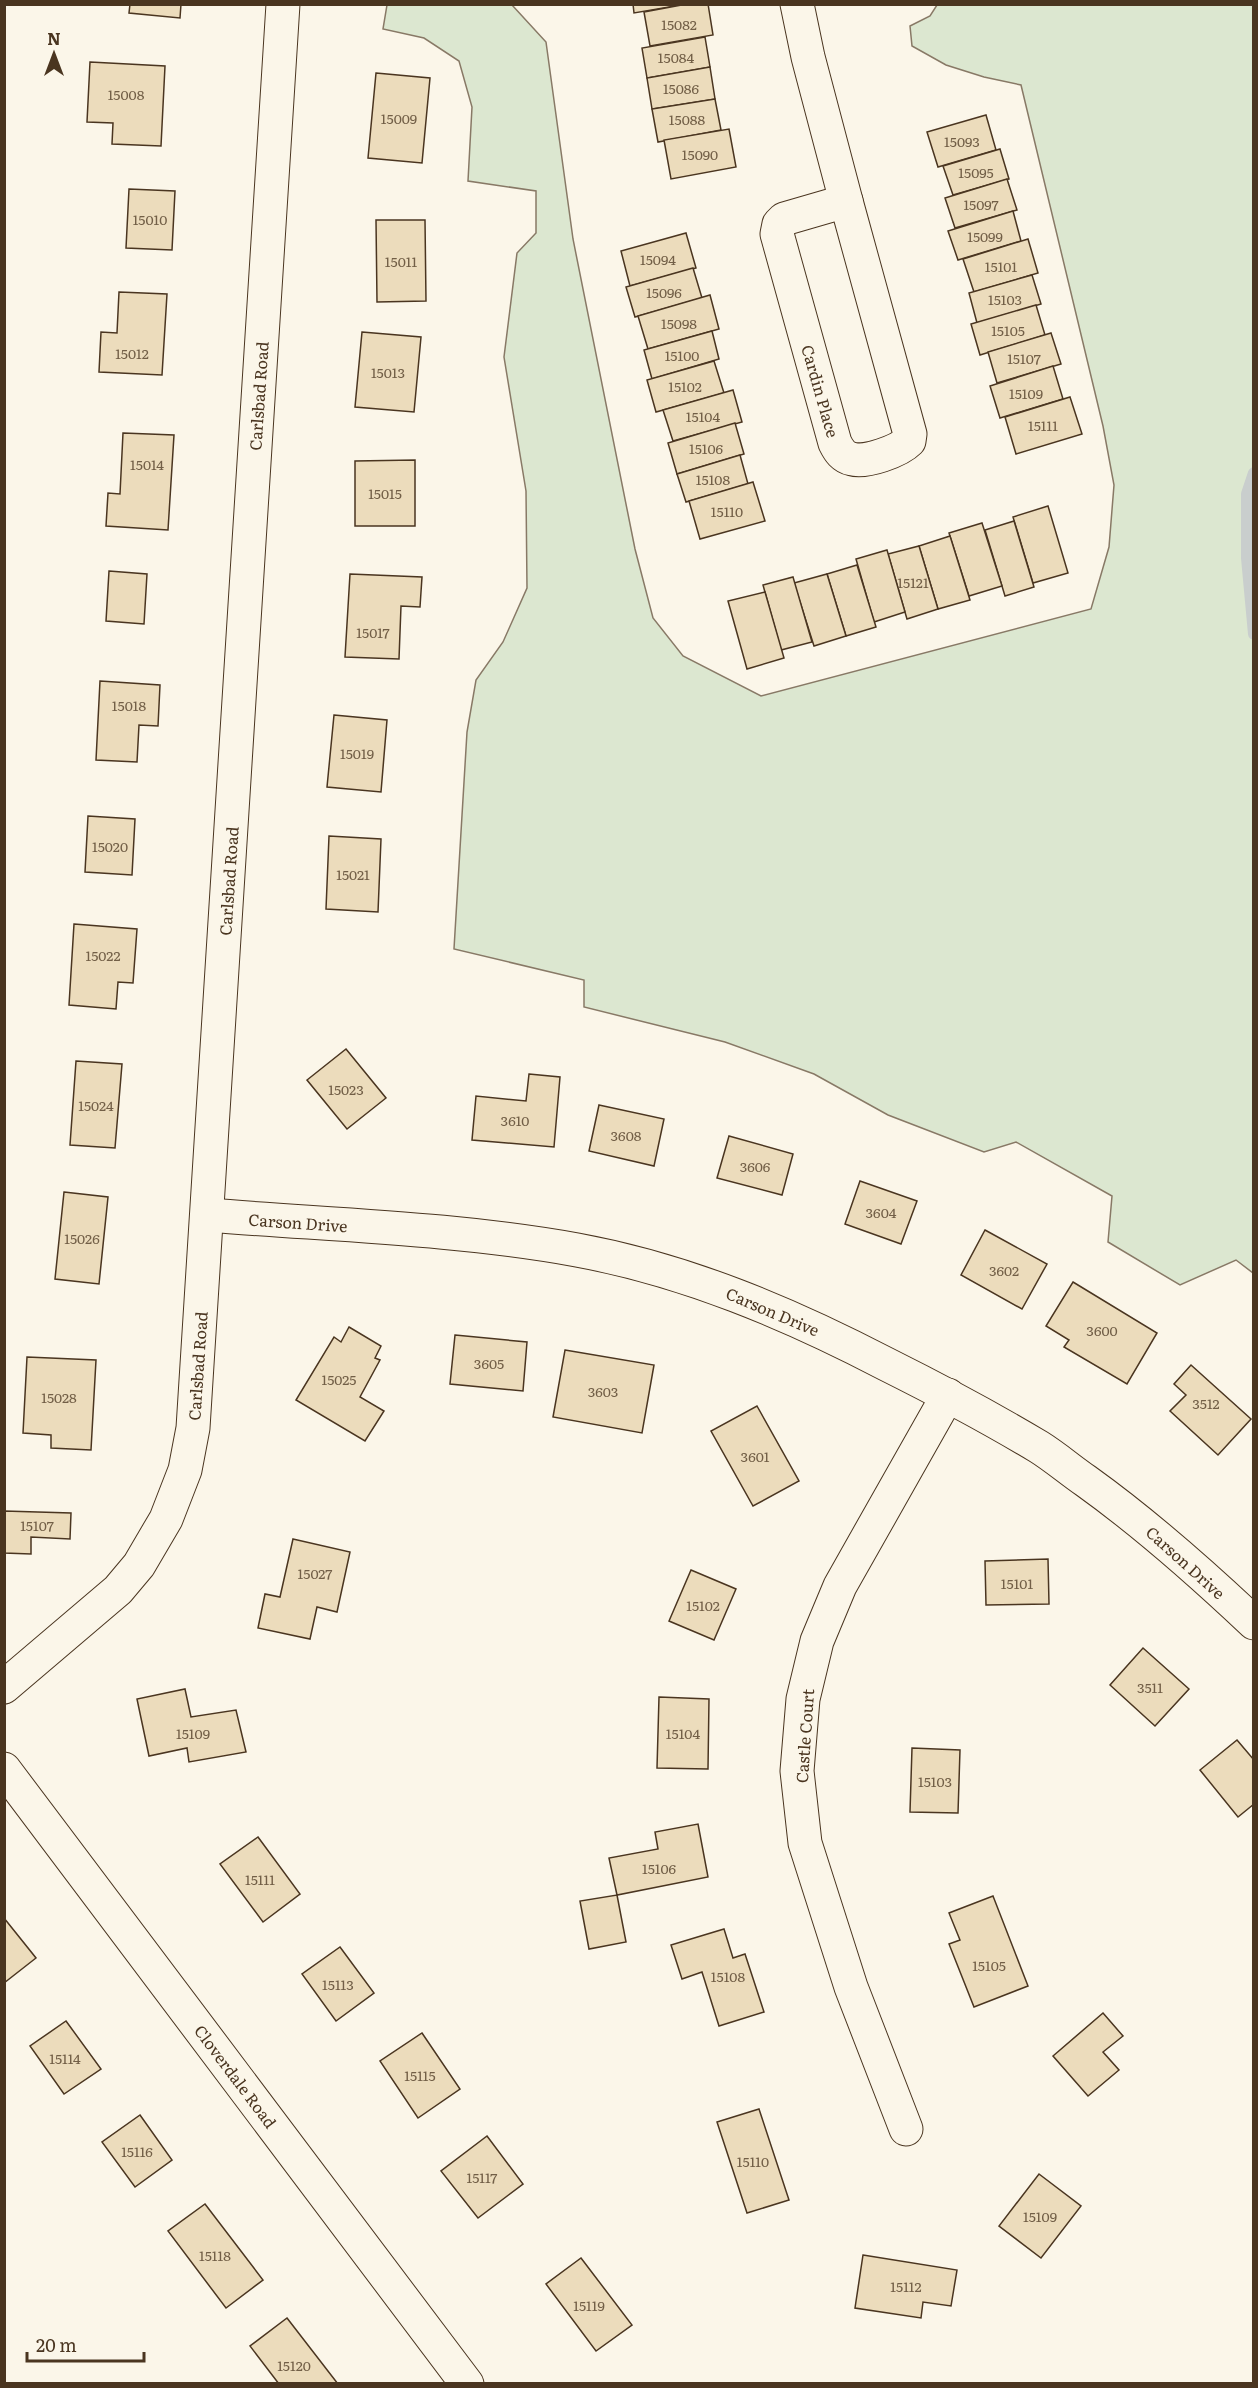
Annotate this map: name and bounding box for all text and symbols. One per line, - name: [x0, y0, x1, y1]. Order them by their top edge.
- house number: 15082: [661, 14, 697, 34]
- north arrow: [24, 24, 84, 84]
- text: N: [47, 26, 61, 50]
- house number: 15084: [658, 47, 694, 67]
- house number: 15086: [663, 78, 700, 98]
- house number: 15008: [108, 84, 145, 104]
- house number: 15009: [381, 108, 417, 128]
- house number: 15088: [669, 109, 705, 129]
- house number: 15093: [944, 131, 980, 151]
- house number: 15090: [682, 144, 718, 164]
- house number: 15095: [958, 162, 994, 182]
- house number: 15097: [963, 194, 999, 214]
- house number: 15010: [133, 209, 167, 229]
- house number: 15099: [967, 226, 1003, 246]
- house number: 15094: [640, 249, 676, 269]
- house number: 15011: [385, 251, 417, 271]
- house number: 15101: [985, 256, 1017, 276]
- house number: 15096: [646, 282, 682, 302]
- house number: 15103: [988, 289, 1022, 309]
- house number: 15098: [661, 313, 697, 333]
- house number: 15105: [991, 320, 1025, 340]
- street label: Carlsbad Road: [242, 341, 274, 451]
- street label: Cardin Place: [796, 342, 846, 440]
- house number: 15012: [115, 343, 149, 363]
- house number: 15100: [665, 345, 699, 365]
- house number: 15107: [1007, 348, 1041, 368]
- house number: 15013: [371, 362, 405, 382]
- house number: 15102: [668, 376, 702, 396]
- house number: 15109: [1009, 383, 1043, 403]
- house number: 15104: [686, 406, 720, 426]
- house number: 15111: [1028, 415, 1058, 435]
- house number: 15106: [689, 438, 724, 458]
- house number: 15014: [130, 454, 164, 474]
- house number: 15108: [696, 469, 730, 489]
- house number: 15015: [368, 483, 402, 503]
- house number: 15110: [711, 501, 743, 521]
- house number: 15121: [897, 572, 929, 592]
- house number: 15017: [356, 622, 390, 642]
- house number: 15018: [112, 695, 146, 715]
- house number: 15019: [340, 743, 374, 763]
- street label: Carlsbad Road: [212, 826, 244, 936]
- house number: 15020: [92, 836, 128, 856]
- house number: 15021: [336, 864, 370, 884]
- house number: 15022: [86, 945, 120, 965]
- house number: 15023: [328, 1079, 364, 1099]
- house number: 15024: [78, 1095, 114, 1115]
- house number: 3610: [501, 1110, 529, 1130]
- house number: 3608: [611, 1125, 642, 1145]
- house number: 3606: [740, 1156, 771, 1176]
- house number: 3604: [866, 1202, 897, 1222]
- street label: Carson Drive: [248, 1207, 348, 1237]
- house number: 15026: [64, 1228, 100, 1248]
- house number: 3602: [989, 1260, 1019, 1280]
- street label: Carson Drive: [723, 1281, 823, 1341]
- street label: Carlsbad Road: [181, 1311, 213, 1421]
- house number: 3600: [1086, 1320, 1118, 1340]
- house number: 3605: [474, 1353, 504, 1373]
- house number: 15025: [322, 1369, 356, 1389]
- house number: 3603: [588, 1381, 618, 1401]
- house number: 15028: [41, 1387, 77, 1407]
- house number: 3512: [1192, 1393, 1220, 1413]
- house number: 3601: [741, 1446, 770, 1466]
- house number: 15107: [20, 1515, 54, 1535]
- street label: Carson Drive: [1141, 1520, 1231, 1604]
- house number: 15027: [298, 1563, 332, 1583]
- house number: 15101: [1001, 1573, 1033, 1593]
- house number: 15102: [686, 1595, 720, 1615]
- house number: 3511: [1137, 1677, 1163, 1697]
- street label: Castle Court: [789, 1688, 819, 1784]
- house number: 15109: [176, 1723, 210, 1743]
- house number: 15104: [666, 1723, 700, 1743]
- house number: 15103: [918, 1771, 952, 1791]
- house number: 15106: [642, 1858, 677, 1878]
- house number: 15111: [245, 1869, 275, 1889]
- house number: 15105: [972, 1955, 1006, 1975]
- house number: 15108: [711, 1966, 745, 1986]
- house number: 15113: [322, 1974, 354, 1994]
- street label: Cloverdale Road: [189, 2019, 283, 2133]
- house number: 15114: [49, 2048, 81, 2068]
- house number: 15115: [404, 2065, 436, 2085]
- house number: 15116: [121, 2141, 153, 2161]
- house number: 15110: [737, 2151, 769, 2171]
- house number: 15117: [467, 2167, 497, 2187]
- house number: 15109: [1023, 2206, 1057, 2226]
- house number: 15118: [199, 2245, 231, 2265]
- house number: 15112: [890, 2276, 922, 2296]
- house number: 15119: [573, 2295, 605, 2315]
- scale bar: [27, 2325, 144, 2363]
- text: 20 m: [36, 2331, 77, 2358]
- house number: 15120: [277, 2355, 311, 2375]

